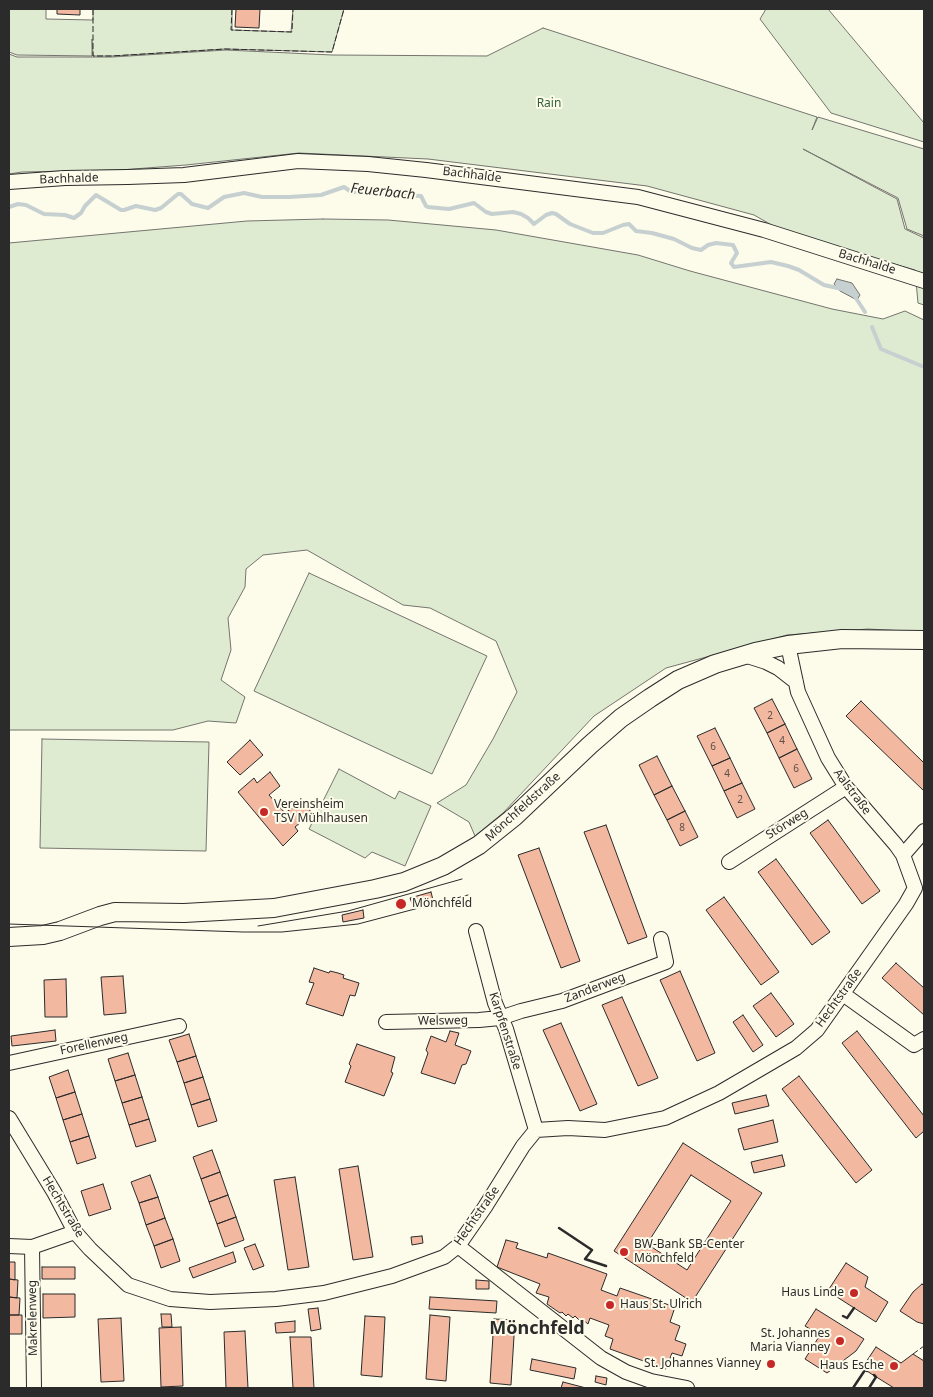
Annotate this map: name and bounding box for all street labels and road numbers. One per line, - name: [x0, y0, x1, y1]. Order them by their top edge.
- street label: Bachhalde: [442, 164, 502, 186]
- street label: Bachhalde: [39, 171, 99, 187]
- street label: Bachhalde: [837, 246, 897, 278]
- street label: Aalstraße: [830, 766, 874, 818]
- street label: Mönchfeldstraße: [483, 770, 563, 844]
- street label: Störweg: [763, 806, 811, 842]
- street label: Hechtstraße: [813, 966, 865, 1030]
- street label: Zanderweg: [563, 970, 627, 1006]
- street label: Karpfenstraße: [486, 990, 524, 1072]
- street label: Welsweg: [418, 1013, 468, 1029]
- street label: Forellenweg: [59, 1030, 129, 1058]
- street label: Hechtstraße: [39, 1174, 87, 1240]
- street label: Hechtstraße: [451, 1184, 503, 1248]
- street label: Makrelenweg: [25, 1280, 41, 1356]

